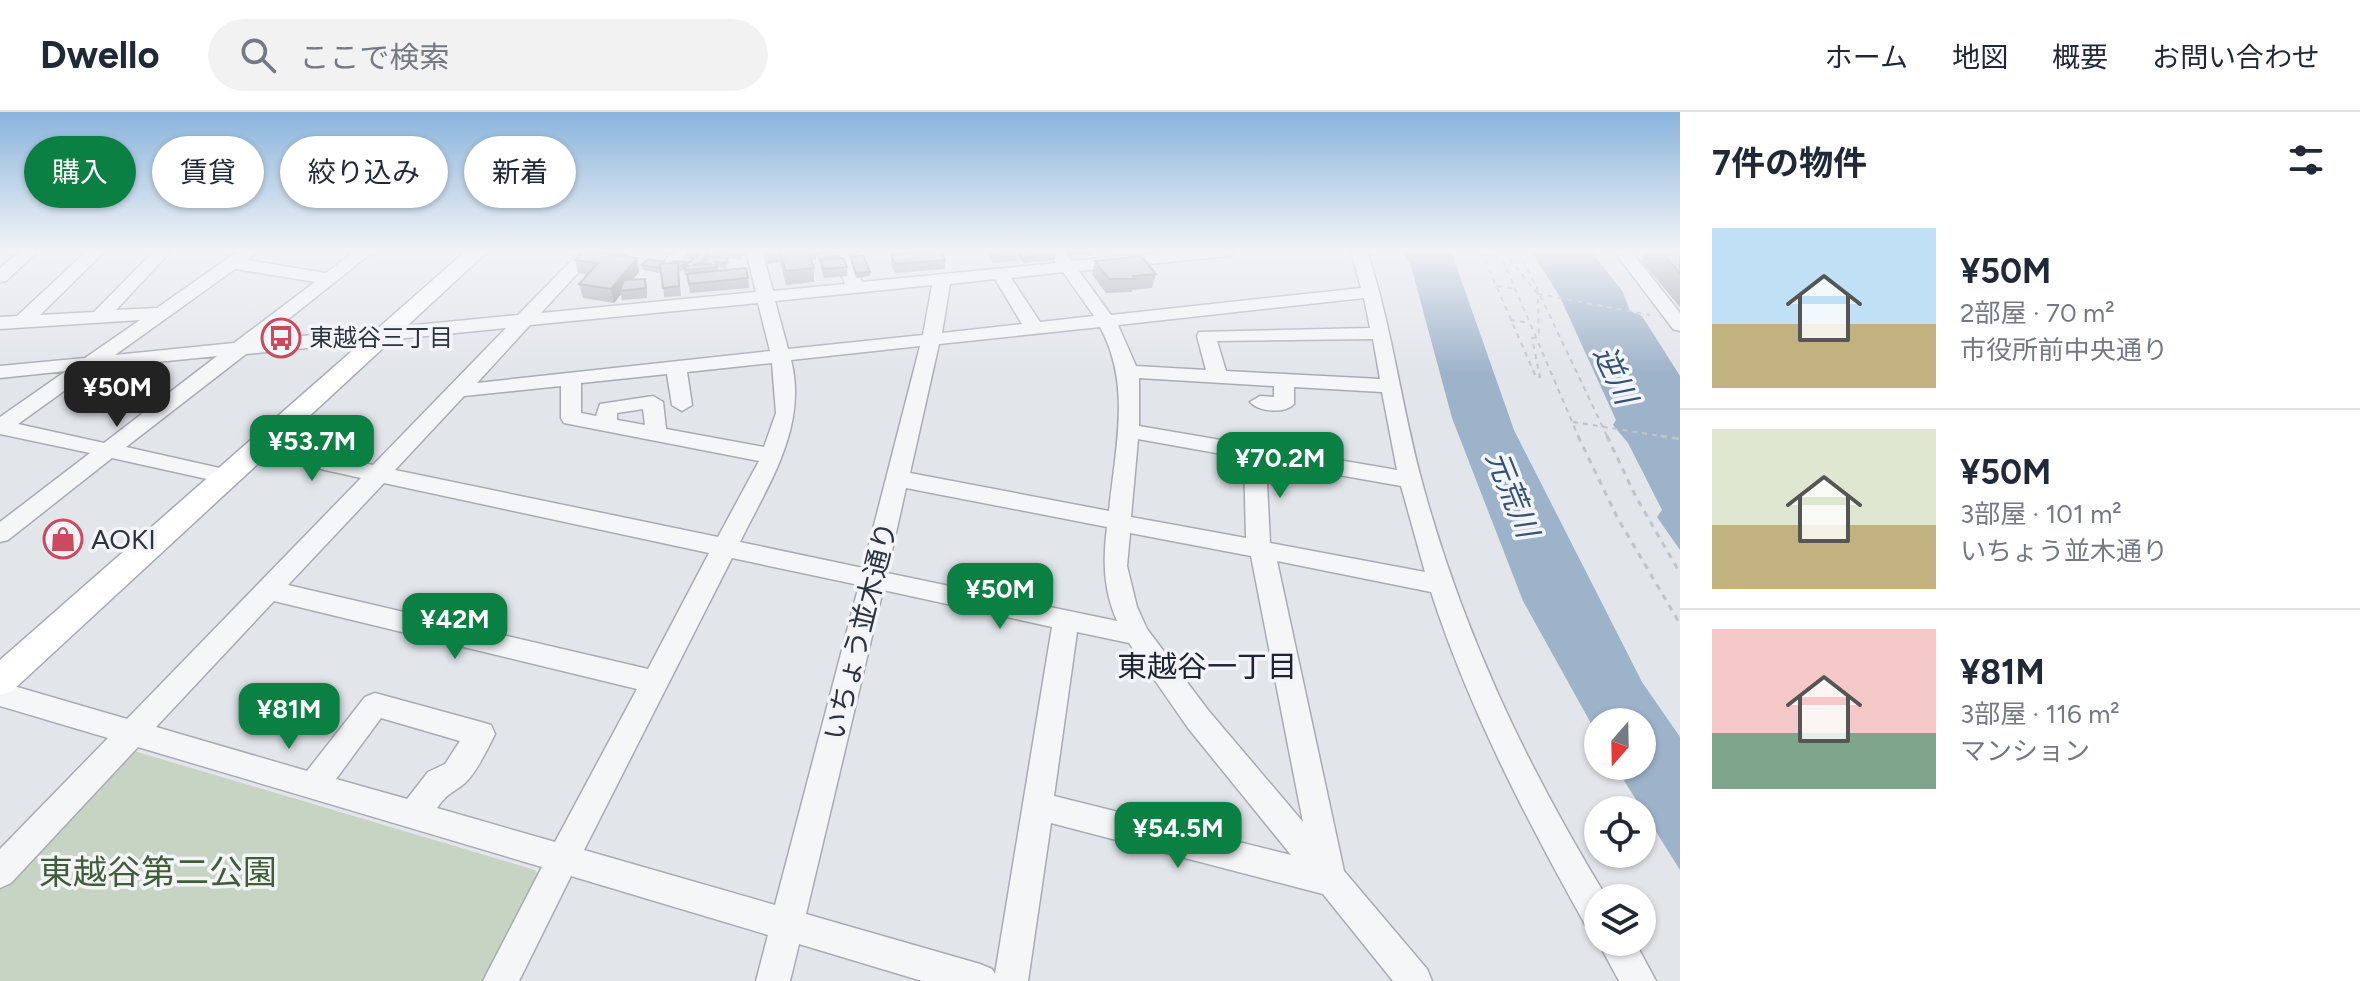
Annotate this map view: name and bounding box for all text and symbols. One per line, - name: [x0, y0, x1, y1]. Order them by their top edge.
- search box: [208, 19, 768, 91]
- text: Dwello: [40, 32, 160, 78]
- icon: search: [236, 33, 280, 77]
- text: ここで検索: [300, 39, 450, 76]
- text: ホーム: [1825, 40, 1908, 74]
- text: 地図: [1952, 40, 2008, 74]
- text: 概要: [2052, 40, 2108, 74]
- text: お問い合わせ: [2152, 40, 2320, 74]
- chip: 購入: [24, 136, 136, 208]
- chip: 賃貸: [152, 136, 264, 208]
- chip: 絞り込み: [280, 136, 448, 208]
- chip: 新着: [464, 136, 576, 208]
- icon: filters: [2284, 138, 2328, 182]
- text: 7件の物件: [1712, 143, 1867, 184]
- text: ¥50M: [1960, 251, 2051, 292]
- icon: home: [1776, 260, 1872, 356]
- text: 2部屋 · 70 m²: [1960, 297, 2115, 329]
- bus stop icon: 東越谷三丁目: [260, 317, 302, 359]
- place label: 東越谷三丁目: [309, 323, 453, 352]
- text: 市役所前中央通り: [1960, 334, 2168, 366]
- water label: 逆川: [1586, 340, 1646, 413]
- pin: ¥50M: [70, 361, 164, 429]
- text: ¥50M: [82, 371, 152, 403]
- pin: ¥53.7M: [247, 415, 377, 483]
- text: ¥53.7M: [268, 425, 356, 457]
- pin: ¥70.2M: [1215, 432, 1345, 500]
- text: ¥70.2M: [1235, 442, 1325, 474]
- water label: 元荒川: [1478, 445, 1548, 545]
- text: ¥50M: [1960, 452, 2051, 493]
- icon: home: [1776, 461, 1872, 557]
- text: 3部屋 · 101 m²: [1960, 498, 2122, 530]
- shop icon: AOKI: [42, 518, 84, 560]
- street label: いちょう並木通り: [816, 518, 904, 744]
- place label: AOKI: [91, 522, 156, 556]
- text: いちょう並木通り: [1960, 535, 2168, 567]
- pin: ¥50M: [953, 563, 1047, 631]
- text: ¥50M: [965, 573, 1035, 605]
- pin: ¥42M: [408, 593, 502, 661]
- text: ¥42M: [420, 603, 490, 635]
- district label: 東越谷一丁目: [1117, 648, 1297, 685]
- text: ¥81M: [1960, 652, 2045, 693]
- icon: home: [1776, 661, 1872, 757]
- pin: ¥81M: [242, 683, 336, 751]
- text: ¥81M: [257, 693, 321, 725]
- text: 3部屋 · 116 m²: [1960, 698, 2120, 730]
- north arrow: [1584, 708, 1656, 780]
- map controls: [1584, 708, 1656, 956]
- text: マンション: [1960, 735, 2090, 767]
- button: locate: [1584, 796, 1656, 868]
- pin: ¥54.5M: [1113, 802, 1243, 870]
- text: ¥54.5M: [1133, 812, 1223, 844]
- park label: 東越谷第二公園: [39, 852, 277, 893]
- button: layers: [1584, 884, 1656, 956]

